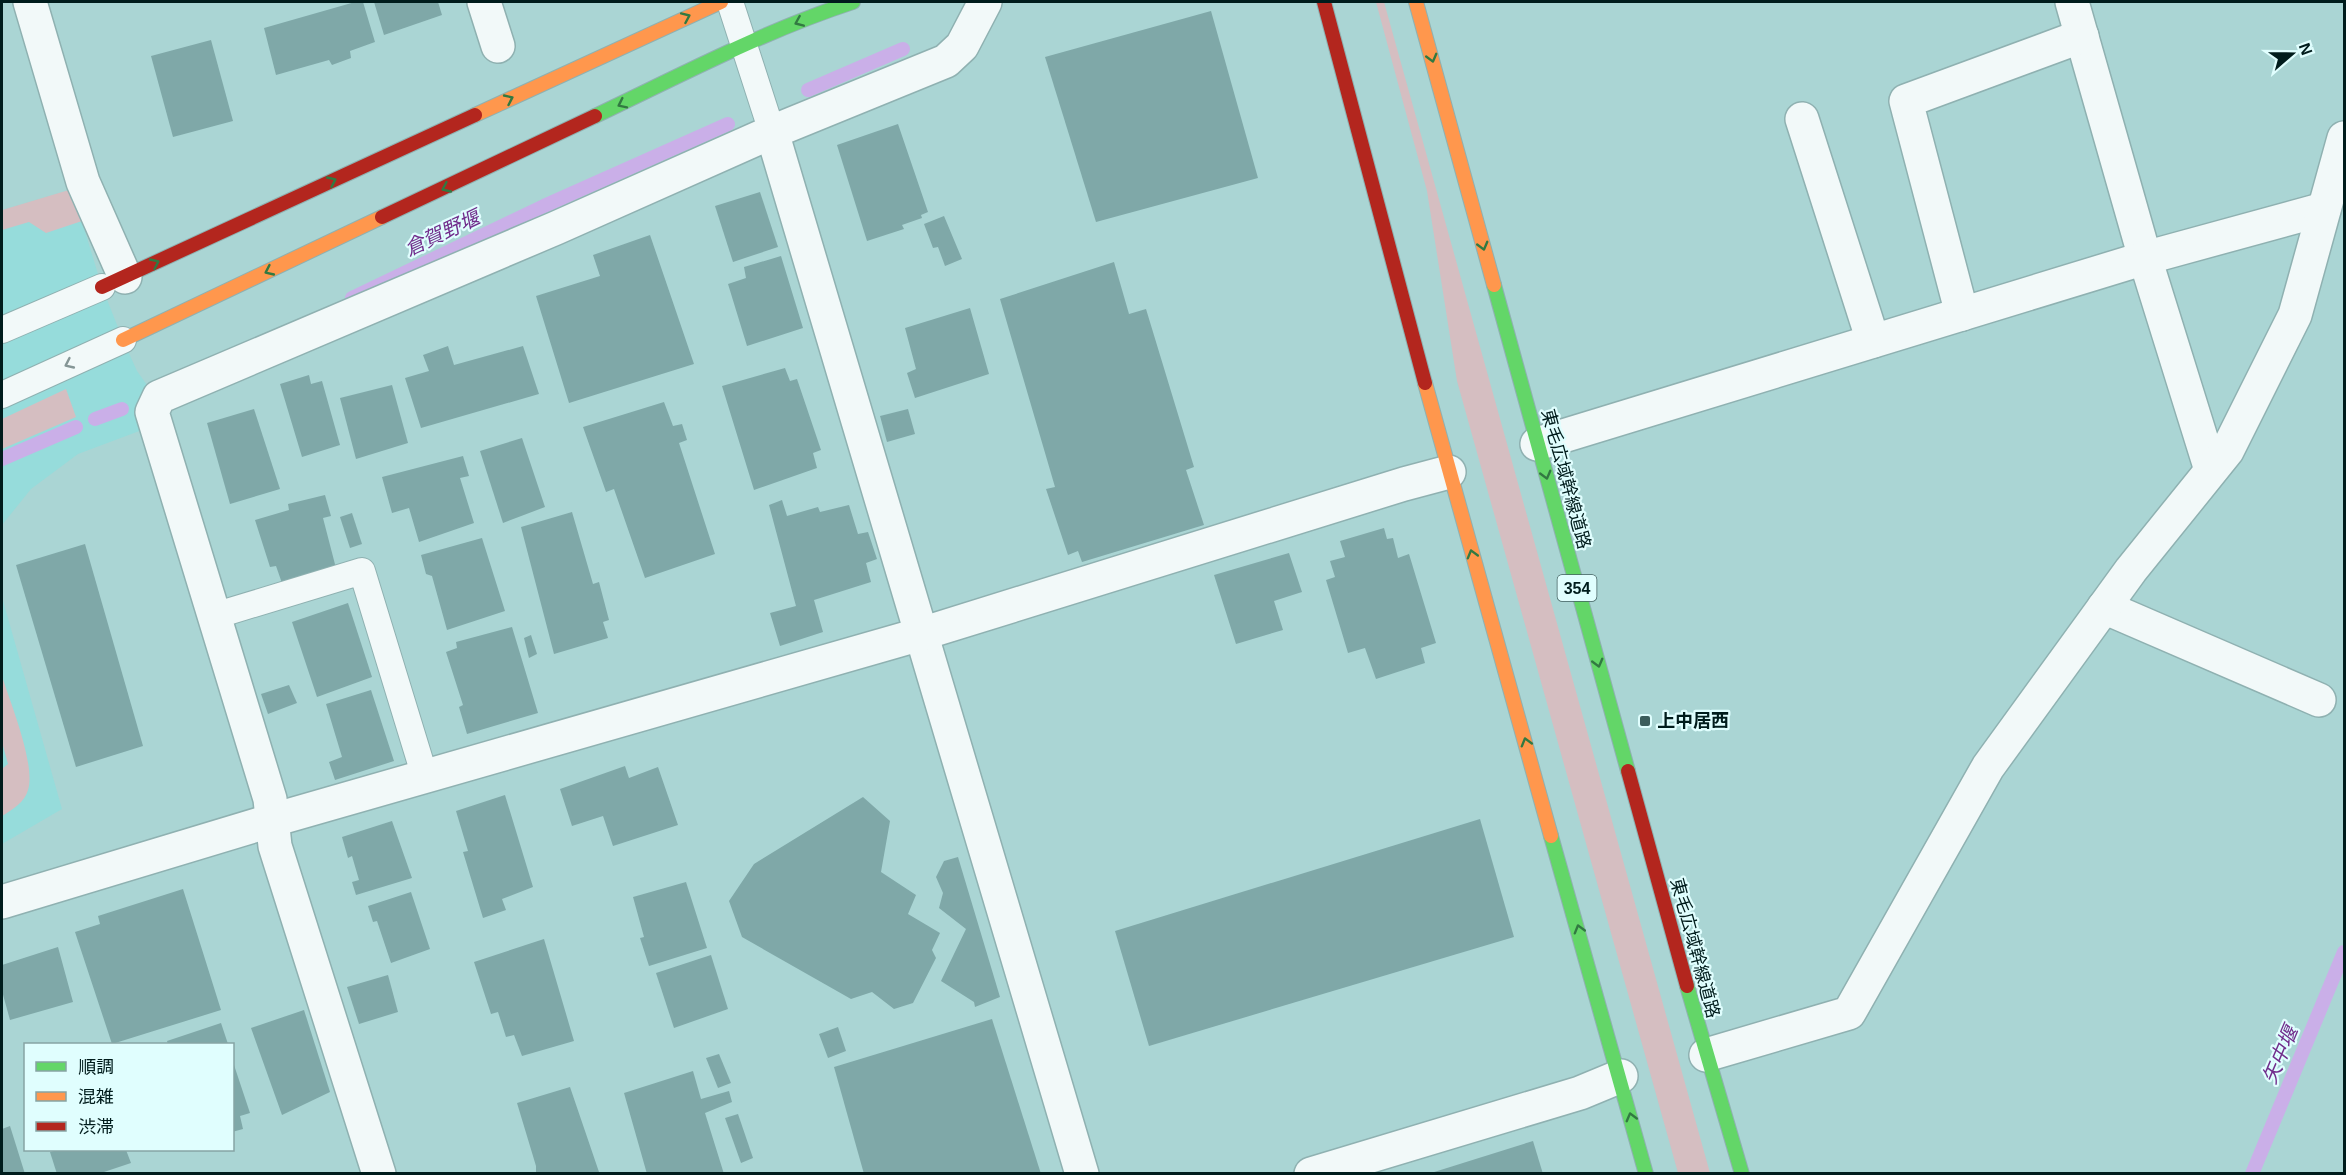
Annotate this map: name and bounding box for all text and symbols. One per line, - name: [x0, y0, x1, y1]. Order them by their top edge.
- one-way arrow: [680, 13, 691, 25]
- one-way arrow: [794, 15, 805, 27]
- north arrow: [2262, 24, 2322, 84]
- text: N: [2296, 41, 2316, 57]
- one-way arrow: [1425, 52, 1437, 63]
- one-way arrow: [503, 94, 514, 106]
- one-way arrow: [617, 97, 628, 109]
- one-way arrow: [326, 176, 337, 188]
- one-way arrow: [441, 181, 452, 193]
- water label: 倉賀野堰: [401, 204, 487, 260]
- one-way arrow: [1476, 240, 1488, 251]
- one-way arrow: [149, 258, 160, 270]
- one-way arrow: [265, 264, 276, 276]
- one-way arrow: [65, 357, 76, 369]
- street label: 東毛広域幹線道路: [1538, 407, 1594, 551]
- one-way arrow: [1539, 469, 1551, 480]
- one-way arrow: [1467, 549, 1479, 560]
- road number: 354: [1558, 575, 1596, 601]
- one-way arrow: [1590, 657, 1603, 667]
- place label: 上中居西: [1657, 711, 1729, 731]
- marker: 上中居西: [1638, 714, 1652, 728]
- one-way arrow: [1520, 737, 1533, 747]
- street label: 東毛広域幹線道路: [1667, 876, 1723, 1020]
- one-way arrow: [1574, 924, 1586, 935]
- water label: 矢中堰: [2258, 1019, 2303, 1087]
- legend: [24, 1043, 234, 1151]
- text: 順調: [78, 1057, 114, 1077]
- text: 混雑: [78, 1087, 114, 1107]
- one-way arrow: [1626, 1112, 1639, 1122]
- text: 渋滞: [78, 1117, 114, 1137]

